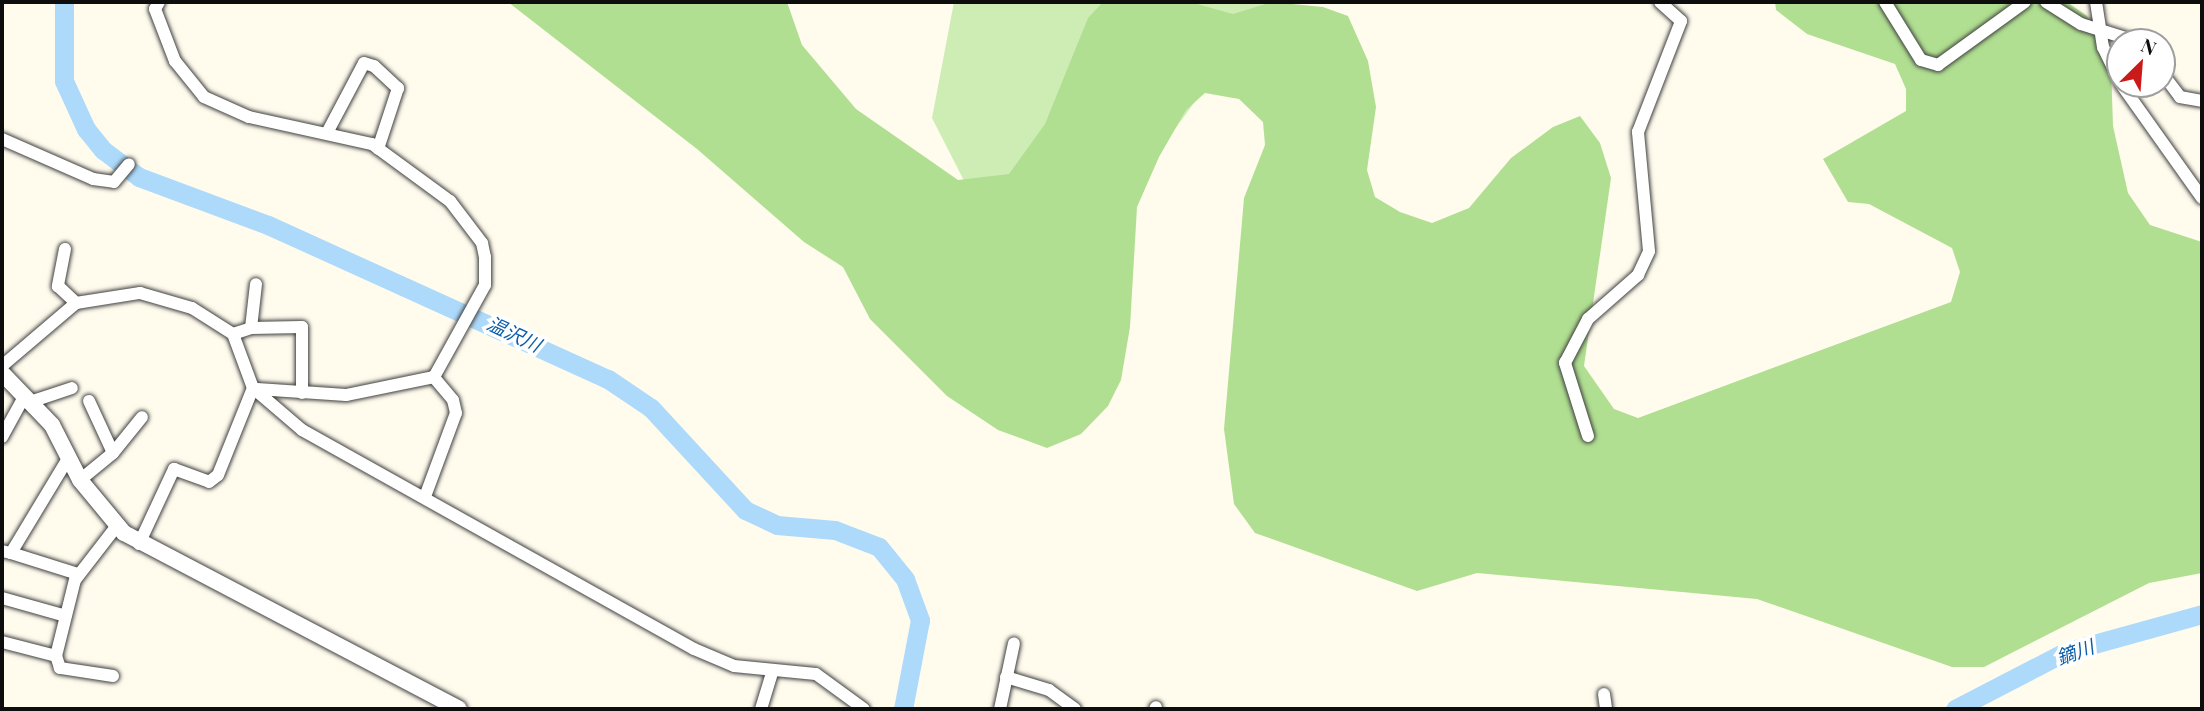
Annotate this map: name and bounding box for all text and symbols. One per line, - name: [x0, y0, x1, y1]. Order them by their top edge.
- north arrow: [2106, 28, 2176, 98]
- text: N: [2137, 31, 2161, 60]
- water label: 温沢川: [483, 312, 545, 356]
- water label: 鏑川: [2053, 635, 2097, 669]

